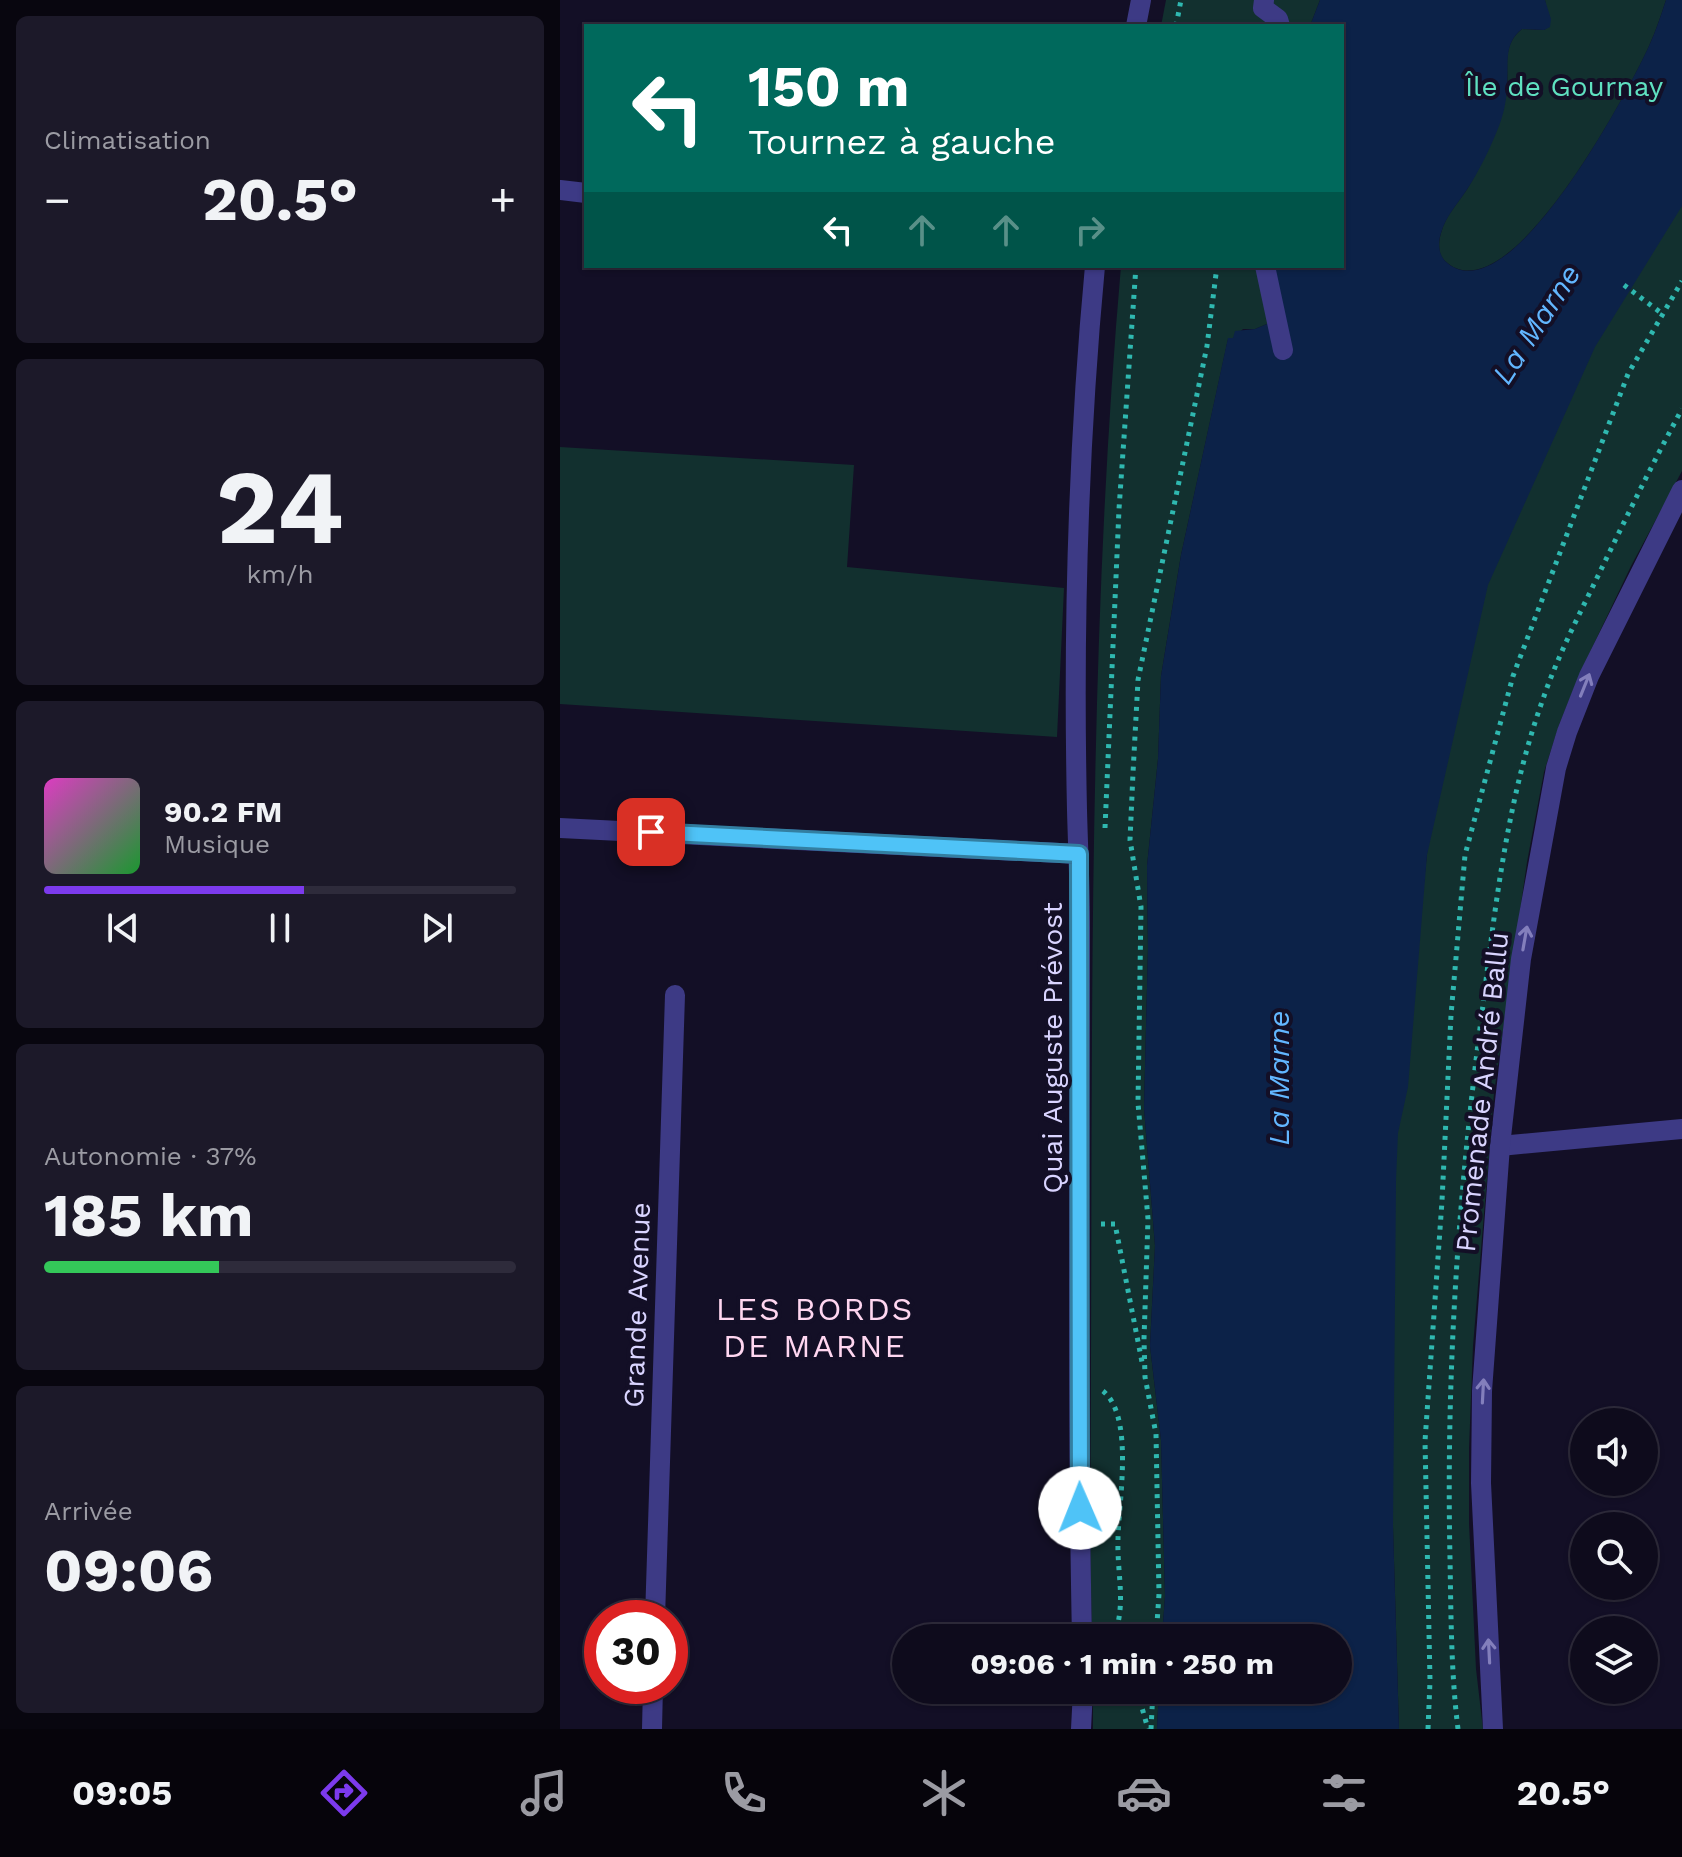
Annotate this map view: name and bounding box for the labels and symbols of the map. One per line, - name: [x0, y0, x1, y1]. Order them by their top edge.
- park label: Île de Gournay: [1464, 70, 1664, 103]
- water label: La Marne: [1484, 258, 1588, 390]
- one-way arrow: [1579, 673, 1594, 698]
- pin: [617, 798, 685, 866]
- street label: Quai Auguste Prévost: [1036, 902, 1069, 1194]
- one-way arrow: [1519, 925, 1534, 951]
- street label: Promenade André Ballu: [1449, 930, 1515, 1254]
- water label: La Marne: [1261, 1010, 1296, 1146]
- street label: Grande Avenue: [617, 1202, 657, 1408]
- district label: LES BORDS DE MARNE: [716, 1290, 914, 1365]
- one-way arrow: [1475, 1378, 1490, 1405]
- position arrow: [1038, 1466, 1122, 1550]
- speed limit sign: 30: [584, 1600, 688, 1704]
- one-way arrow: [1481, 1638, 1496, 1665]

